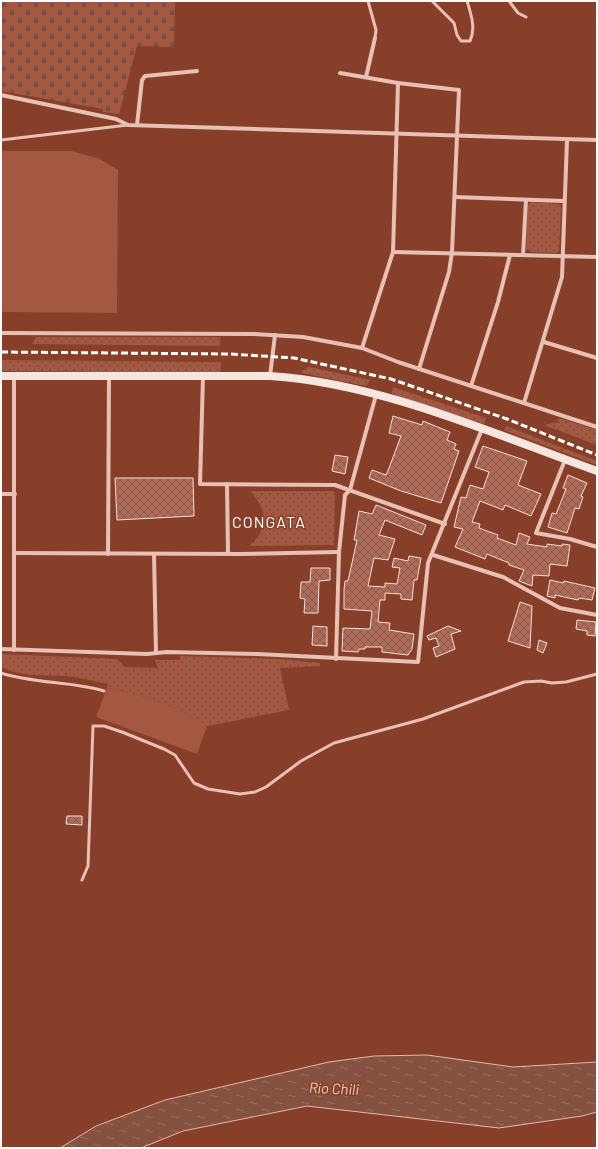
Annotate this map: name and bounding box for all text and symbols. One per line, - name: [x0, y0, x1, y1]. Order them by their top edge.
- district label: CONGATA: [232, 512, 306, 531]
- water label: Río Chili: [309, 1078, 360, 1098]

